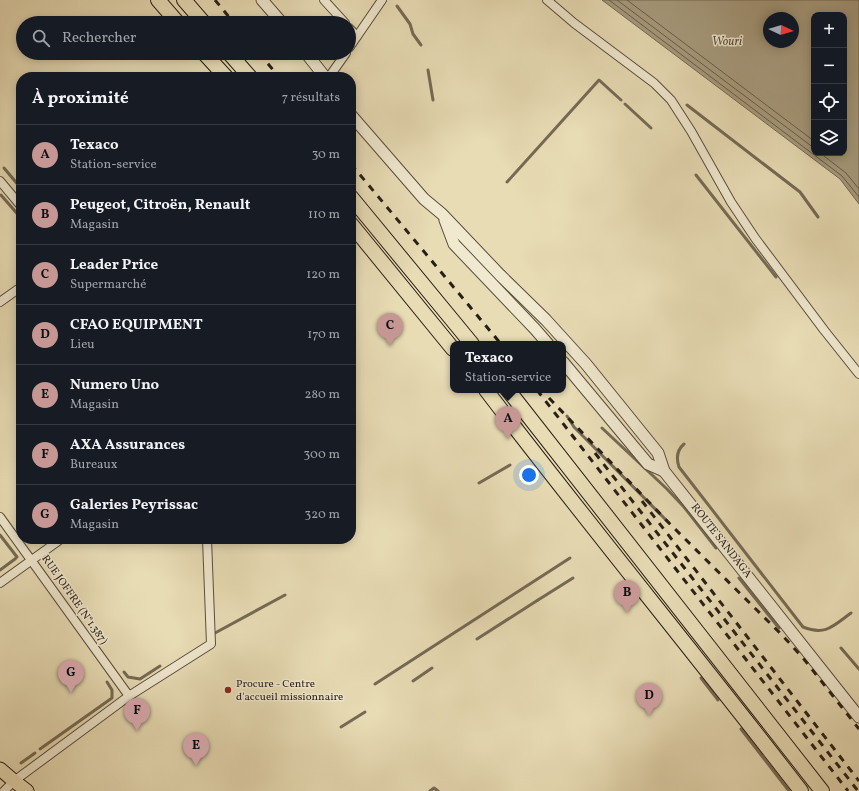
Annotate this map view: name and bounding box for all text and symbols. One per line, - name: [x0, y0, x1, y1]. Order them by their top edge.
- north arrow: [763, 12, 799, 48]
- map controls: [811, 12, 847, 156]
- button: +: [811, 12, 847, 48]
- search box: [16, 16, 356, 60]
- icon: search: [30, 27, 52, 49]
- text: Rechercher: [62, 28, 136, 49]
- water label: Wouri: [712, 34, 743, 50]
- button: −: [811, 48, 847, 84]
- button: locate: [811, 84, 847, 120]
- text: À proximité: [32, 87, 129, 110]
- text: 7 résultats: [282, 89, 340, 107]
- button: layers: [811, 120, 847, 156]
- text: Texaco: [70, 135, 118, 156]
- text: A: [40, 146, 50, 164]
- text: 30 m: [312, 146, 340, 164]
- text: Station-service: [70, 156, 157, 174]
- text: Peugeot, Citroën, Renault: [70, 195, 251, 216]
- text: B: [41, 206, 49, 224]
- text: 110 m: [308, 206, 340, 224]
- text: Magasin: [70, 216, 119, 234]
- text: Leader Price: [70, 255, 158, 276]
- text: C: [41, 266, 49, 284]
- text: 120 m: [306, 266, 340, 284]
- text: Supermarché: [70, 276, 146, 294]
- pin: C: [377, 313, 403, 346]
- text: CFAO EQUIPMENT: [70, 315, 203, 336]
- text: D: [40, 326, 50, 344]
- text: 170 m: [307, 326, 340, 344]
- text: Lieu: [70, 336, 95, 354]
- popup: [450, 341, 566, 393]
- text: Texaco: [465, 348, 513, 369]
- text: Station-service: [465, 369, 551, 387]
- text: Numero Uno: [70, 375, 159, 396]
- text: E: [41, 386, 49, 404]
- text: 280 m: [304, 386, 340, 404]
- text: Magasin: [70, 396, 119, 414]
- pin: A: [495, 406, 521, 439]
- text: AXA Assurances: [70, 435, 185, 456]
- text: F: [41, 446, 49, 464]
- text: 300 m: [304, 446, 340, 464]
- text: Bureaux: [70, 456, 118, 474]
- your location: [519, 465, 539, 485]
- text: Galeries Peyrissac: [70, 495, 198, 516]
- street label: ROUTE SANDAGA: [687, 501, 755, 582]
- text: G: [40, 506, 50, 524]
- text: 320 m: [305, 506, 340, 524]
- text: Magasin: [70, 516, 119, 534]
- street label: RUE JOFFRE (N°1.387): [37, 552, 111, 648]
- pin: B: [614, 580, 640, 613]
- pin: G: [58, 660, 84, 693]
- place label: Procure - Centre d'accueil missionnaire: [236, 677, 343, 705]
- pin: D: [636, 683, 662, 716]
- marker: Procure - Centre d'accueil missionnaire: [223, 685, 233, 695]
- pin: F: [124, 698, 150, 731]
- pin: E: [183, 733, 209, 766]

